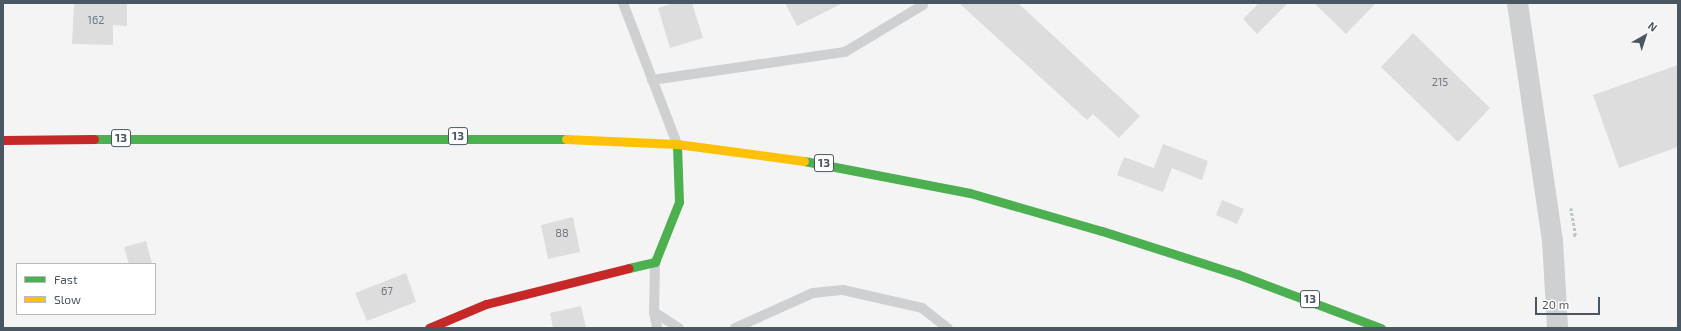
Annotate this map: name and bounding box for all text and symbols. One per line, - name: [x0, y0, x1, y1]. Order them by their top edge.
- house number: 162: [88, 13, 104, 27]
- north arrow: [1625, 16, 1665, 56]
- text: N: [1646, 19, 1660, 34]
- house number: 215: [1432, 75, 1448, 89]
- road number: 13: [448, 126, 468, 146]
- road number: 13: [111, 128, 131, 148]
- road number: 13: [814, 153, 834, 173]
- house number: 88: [555, 226, 569, 240]
- legend: [16, 263, 156, 315]
- text: Fast: [54, 272, 77, 286]
- house number: 67: [381, 284, 393, 298]
- road number: 13: [1300, 289, 1320, 309]
- scale bar: [1537, 289, 1602, 315]
- text: Slow: [54, 292, 81, 306]
- text: 20 m: [1542, 297, 1569, 311]

